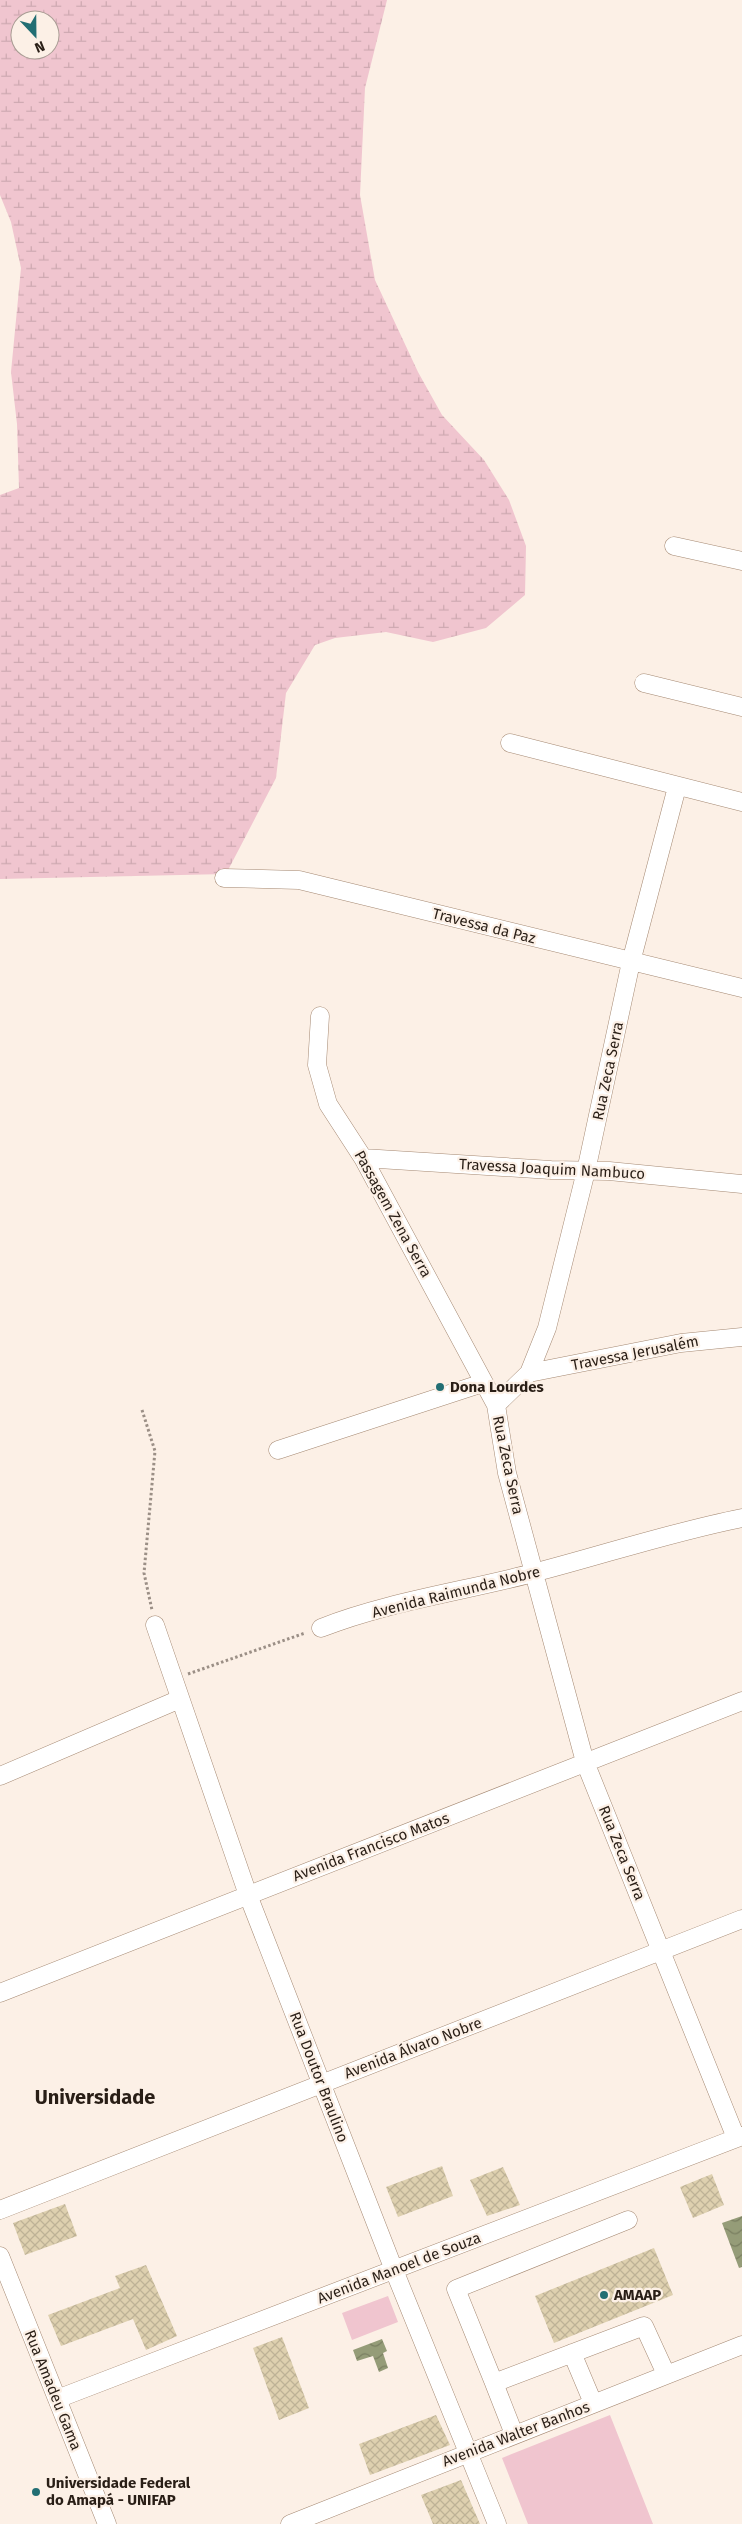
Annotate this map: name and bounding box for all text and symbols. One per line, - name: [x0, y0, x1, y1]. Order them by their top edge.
- north arrow: [10, 10, 60, 60]
- text: N: [32, 37, 47, 56]
- street label: Travessa da Paz: [431, 904, 538, 948]
- street label: Rua Zeca Serra: [589, 1020, 627, 1122]
- street label: Passagem Zena Serra: [351, 1147, 435, 1281]
- street label: Travessa Joaquim Nambuco: [458, 1155, 646, 1183]
- street label: Travessa Jerusalém: [570, 1332, 700, 1374]
- place label: Dona Lourdes: [450, 1378, 544, 1396]
- marker: Dona Lourdes: [434, 1381, 446, 1393]
- street label: Rua Zeca Serra: [489, 1414, 527, 1516]
- street label: Avenida Raimunda Nobre: [370, 1562, 542, 1622]
- street label: Rua Zeca Serra: [595, 1803, 649, 1903]
- street label: Avenida Francisco Matos: [290, 1809, 452, 1885]
- street label: Rua Doutor Braulino: [286, 2009, 352, 2145]
- street label: Avenida Álvaro Nobre: [342, 2013, 484, 2083]
- district label: Universidade: [35, 2085, 155, 2109]
- street label: Avenida Manoel de Souza: [315, 2229, 483, 2307]
- place label: AMAAP: [613, 2286, 661, 2304]
- marker: AMAAP: [598, 2289, 610, 2301]
- street label: Rua Amadeu Gama: [21, 2327, 85, 2453]
- street label: Avenida Walter Banhos: [440, 2398, 592, 2470]
- place label: Universidade Federal do Amapá - UNIFAP: [46, 2474, 191, 2509]
- marker: Universidade Federal do Amapá - UNIFAP: [30, 2486, 42, 2498]

